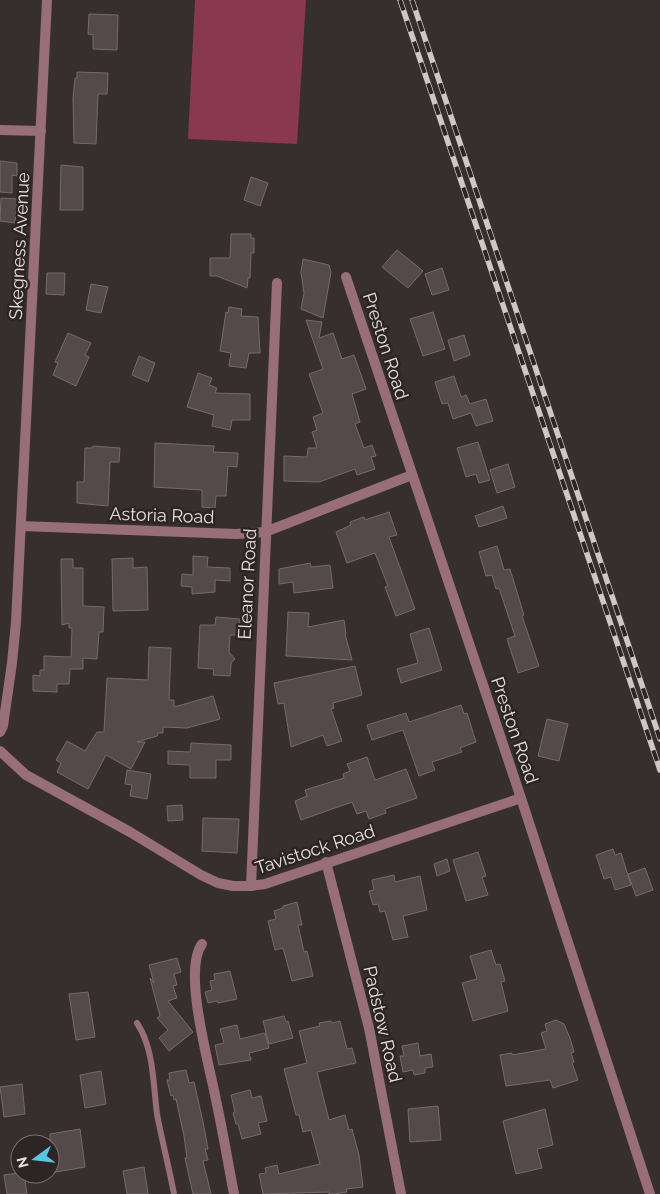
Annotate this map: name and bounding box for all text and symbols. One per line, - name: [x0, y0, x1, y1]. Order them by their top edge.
- street label: Skegness Avenue: [5, 171, 33, 320]
- street label: Preston Road: [359, 290, 413, 402]
- street label: Astoria Road: [109, 503, 215, 527]
- street label: Eleanor Road: [234, 528, 260, 640]
- street label: Preston Road: [487, 674, 543, 786]
- street label: Tavistock Road: [253, 820, 377, 878]
- street label: Padstow Road: [359, 964, 407, 1084]
- north arrow: [10, 1134, 60, 1184]
- text: N: [13, 1155, 32, 1170]

